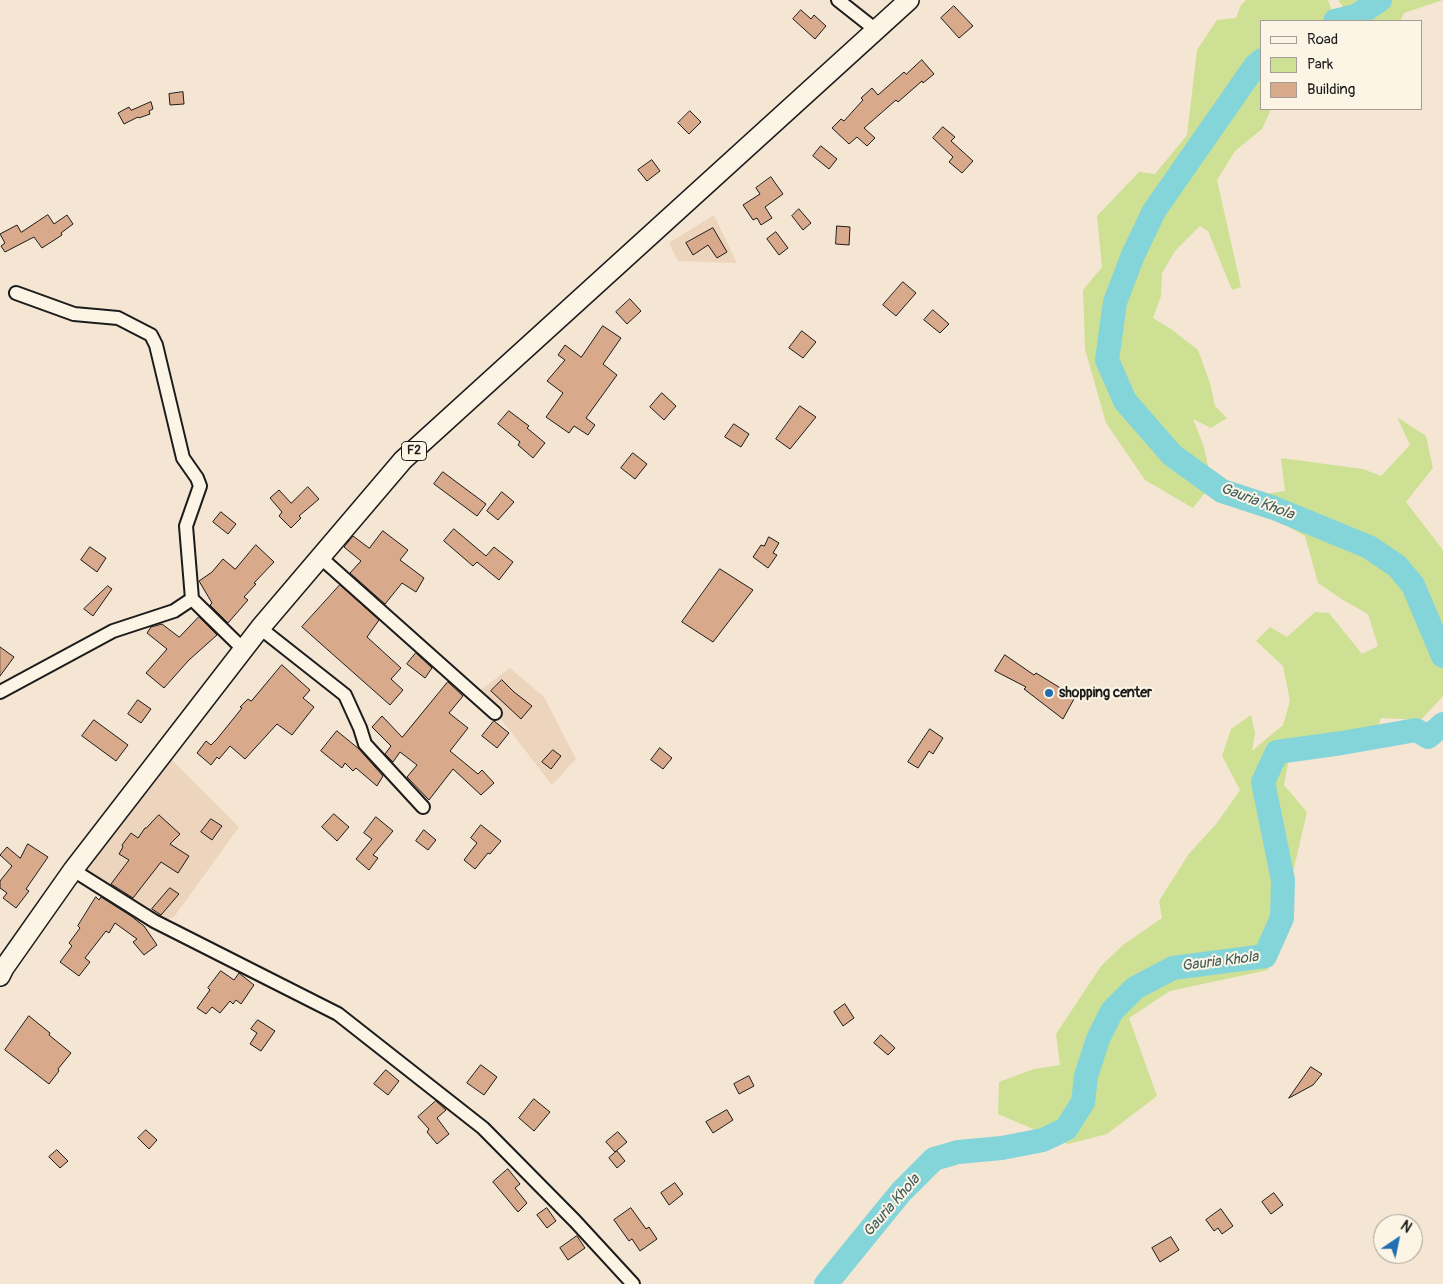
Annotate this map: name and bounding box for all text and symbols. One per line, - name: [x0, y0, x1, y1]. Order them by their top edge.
- legend: [1260, 20, 1423, 110]
- text: Road: [1307, 30, 1338, 49]
- text: Park: [1307, 55, 1333, 74]
- text: Building: [1307, 80, 1355, 99]
- road number: F2: [402, 442, 426, 461]
- water label: Gauria Khola: [1218, 480, 1296, 524]
- place label: shopping center: [1059, 685, 1152, 701]
- marker: shopping center: [1043, 687, 1055, 699]
- water label: Gauria Khola: [1181, 948, 1259, 976]
- water label: Gauria Khola: [860, 1171, 924, 1241]
- north arrow: [1373, 1214, 1423, 1264]
- text: N: [1397, 1217, 1415, 1237]

